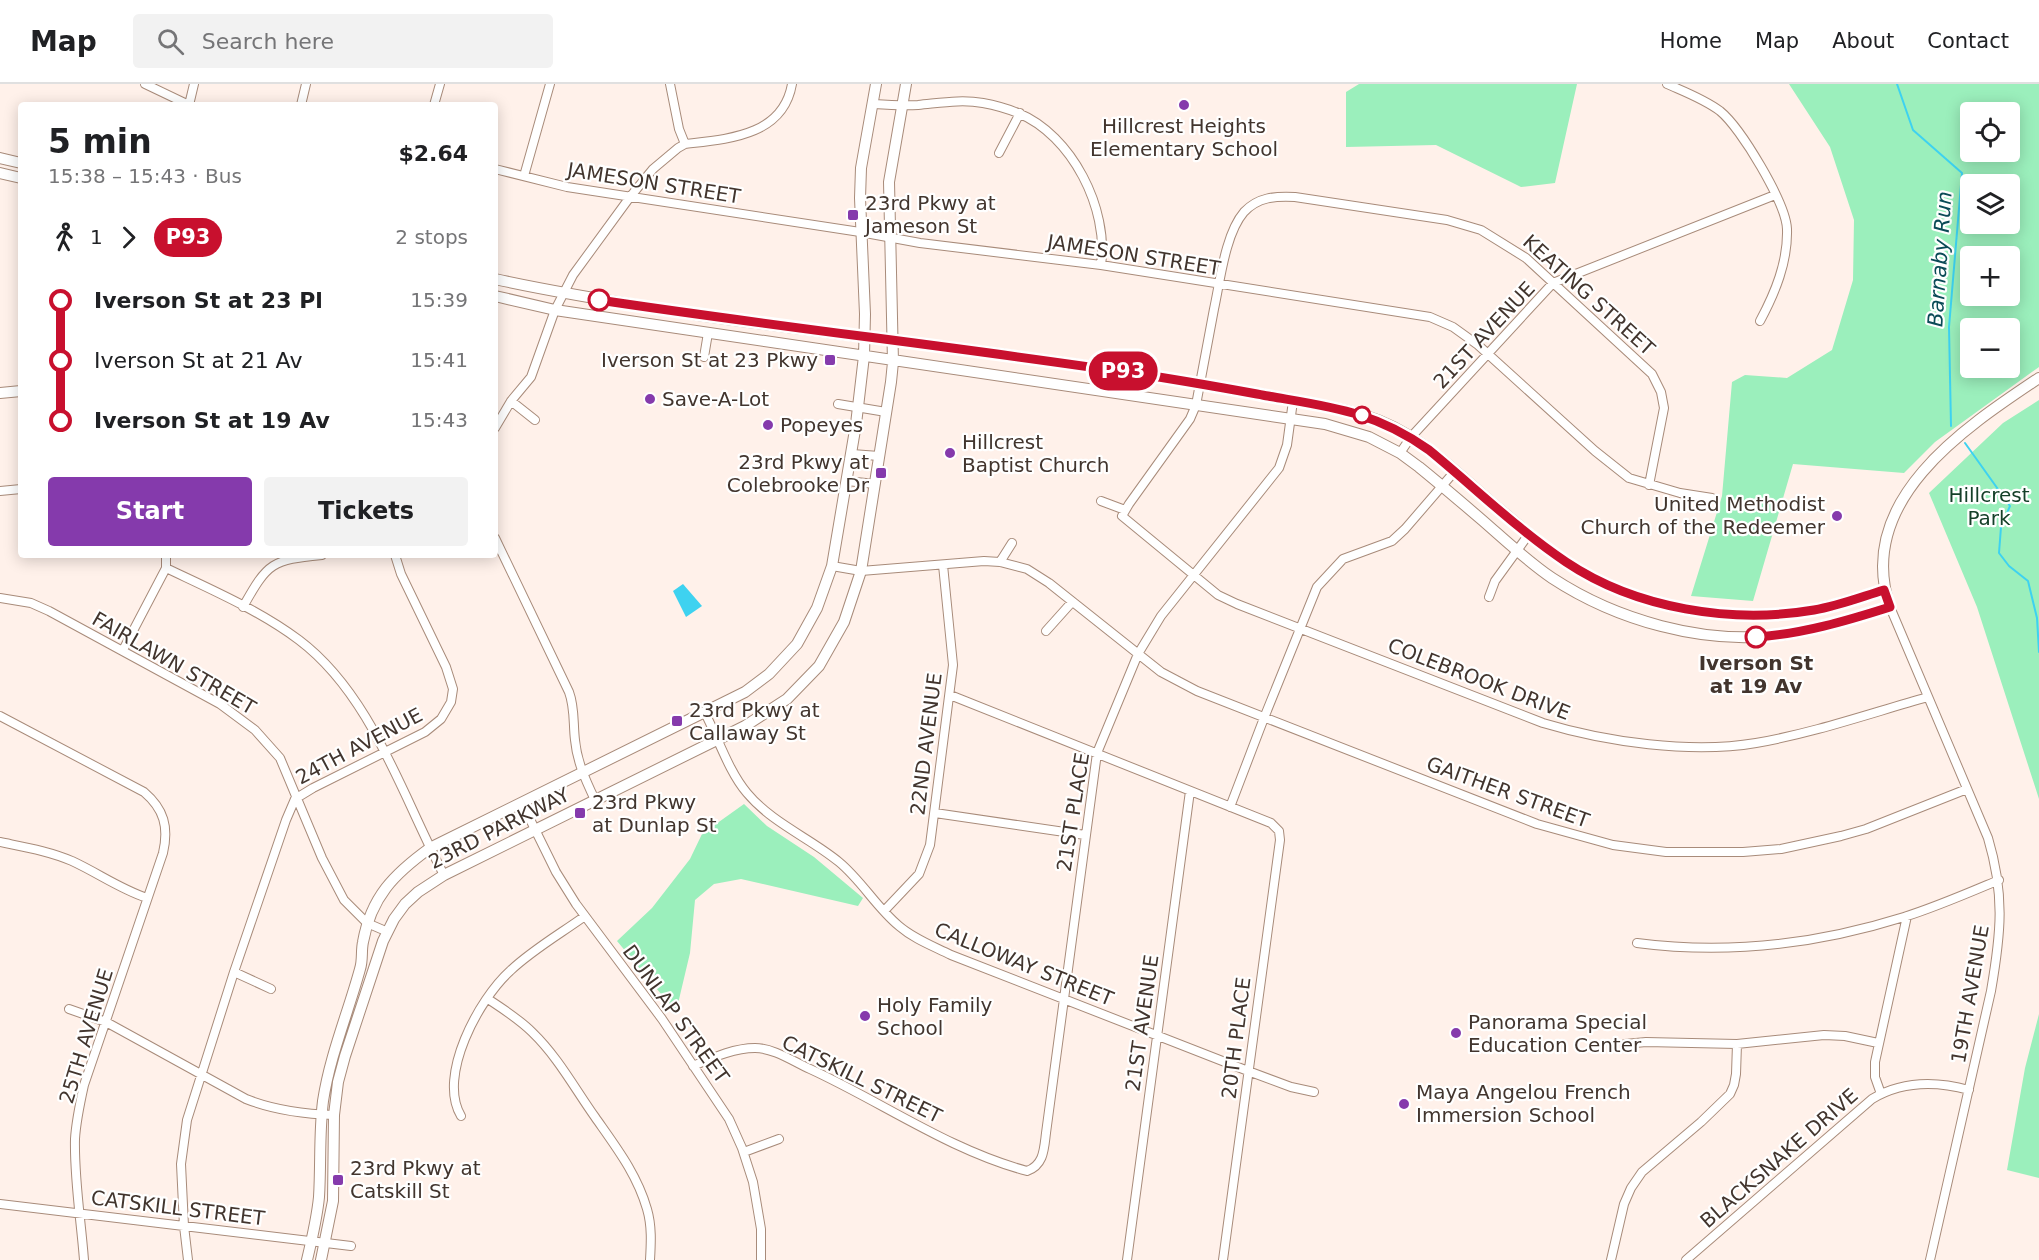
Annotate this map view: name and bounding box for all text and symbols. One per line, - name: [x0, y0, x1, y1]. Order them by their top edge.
- search box: [133, 14, 553, 68]
- text: Map: [30, 25, 97, 58]
- icon: search: [154, 25, 187, 58]
- text: Search here: [202, 29, 334, 54]
- text: Home: [1660, 29, 1722, 53]
- text: Map: [1755, 29, 1799, 53]
- text: About: [1832, 29, 1894, 53]
- text: Contact: [1927, 29, 2009, 53]
- marker: Hillcrest Heights Elementary School: [1177, 98, 1191, 112]
- map controls: [1960, 102, 2020, 378]
- button: locate: [1960, 102, 2020, 162]
- place label: Hillcrest Heights Elementary School: [1090, 114, 1278, 161]
- text: 5 min: [48, 122, 152, 161]
- text: $2.64: [398, 141, 468, 166]
- street label: JAMESON STREET: [564, 157, 743, 209]
- text: 15:38 – 15:43 · Bus: [48, 164, 242, 188]
- button: layers: [1960, 174, 2020, 234]
- water label: Barnaby Run: [1923, 190, 1957, 328]
- place label: 23rd Pkwy at Jameson St: [863, 191, 996, 238]
- marker: 23rd Pkwy at Jameson St: [846, 208, 860, 222]
- icon: walk: [48, 221, 81, 254]
- icon: forward: [112, 221, 145, 254]
- text: 1: [90, 225, 103, 249]
- text: P93: [166, 225, 210, 249]
- text: 2 stops: [395, 225, 468, 249]
- street label: JAMESON STREET: [1044, 229, 1223, 281]
- street label: KEATING STREET: [1518, 229, 1660, 361]
- button: +: [1960, 246, 2020, 306]
- street label: 21ST AVENUE: [1428, 276, 1540, 394]
- text: Iverson St at 23 Pl: [94, 288, 323, 313]
- text: 15:39: [410, 288, 468, 312]
- unlabelled marker: [588, 289, 610, 311]
- button: −: [1960, 318, 2020, 378]
- text: Iverson St at 21 Av: [94, 348, 302, 373]
- text: 15:41: [410, 348, 468, 372]
- place label: Iverson St at 23 Pkwy: [601, 348, 818, 372]
- line badge: P93: [1088, 352, 1158, 390]
- marker: Iverson St at 23 Pkwy: [823, 353, 837, 367]
- text: P93: [1101, 359, 1145, 383]
- place label: Save-A-Lot: [662, 387, 769, 411]
- marker: Save-A-Lot: [643, 392, 657, 406]
- unlabelled marker: [1353, 406, 1371, 424]
- text: Iverson St at 19 Av: [94, 408, 330, 433]
- text: 15:43: [410, 408, 468, 432]
- place label: Popeyes: [780, 413, 863, 437]
- marker: Popeyes: [761, 418, 775, 432]
- place label: Hillcrest Baptist Church: [962, 430, 1109, 477]
- marker: Hillcrest Baptist Church: [943, 446, 957, 460]
- place label: 23rd Pkwy at Colebrooke Dr: [727, 450, 870, 497]
- marker: 23rd Pkwy at Colebrooke Dr: [874, 466, 888, 480]
- button: Start: [48, 477, 252, 546]
- button: Tickets: [264, 477, 468, 546]
- park label: Hillcrest Park: [1948, 483, 2030, 530]
- place label: United Methodist Church of the Redeemer: [1580, 492, 1826, 539]
- marker: United Methodist Church of the Redeemer: [1830, 509, 1844, 523]
- street label: FAIRLAWN STREET: [88, 606, 261, 720]
- marker: Iverson St at 19 Av: [1745, 626, 1767, 648]
- street label: COLEBROOK DRIVE: [1384, 633, 1574, 725]
- place label: Iverson St at 19 Av: [1699, 651, 1814, 698]
- street label: 22ND AVENUE: [905, 672, 947, 816]
- place label: 23rd Pkwy at Callaway St: [689, 698, 820, 745]
- street label: 24TH AVENUE: [292, 703, 426, 789]
- marker: 23rd Pkwy at Callaway St: [670, 714, 684, 728]
- street label: 21ST PLACE: [1052, 751, 1094, 873]
- street label: GAITHER STREET: [1423, 751, 1593, 833]
- street label: 23RD PARKWAY: [425, 782, 574, 874]
- place label: 23rd Pkwy at Dunlap St: [592, 790, 717, 837]
- marker: 23rd Pkwy at Dunlap St: [573, 806, 587, 820]
- street label: CALLOWAY STREET: [931, 917, 1118, 1011]
- street label: 19TH AVENUE: [1946, 923, 1994, 1065]
- street label: DUNLAP STREET: [618, 940, 735, 1088]
- street label: 21ST AVENUE: [1121, 953, 1163, 1093]
- street label: 25TH AVENUE: [54, 966, 118, 1106]
- street label: 20TH PLACE: [1217, 976, 1255, 1100]
- place label: Holy Family School: [877, 993, 993, 1040]
- marker: Holy Family School: [858, 1009, 872, 1023]
- place label: Panorama Special Education Center: [1468, 1010, 1647, 1057]
- marker: Panorama Special Education Center: [1449, 1026, 1463, 1040]
- street label: CATSKILL STREET: [778, 1030, 947, 1128]
- place label: Maya Angelou French Immersion School: [1416, 1080, 1631, 1127]
- street label: BLACKSNAKE DRIVE: [1695, 1083, 1863, 1233]
- marker: Maya Angelou French Immersion School: [1397, 1097, 1411, 1111]
- place label: 23rd Pkwy at Catskill St: [350, 1156, 481, 1203]
- marker: 23rd Pkwy at Catskill St: [331, 1173, 345, 1187]
- street label: CATSKILL STREET: [90, 1185, 267, 1231]

